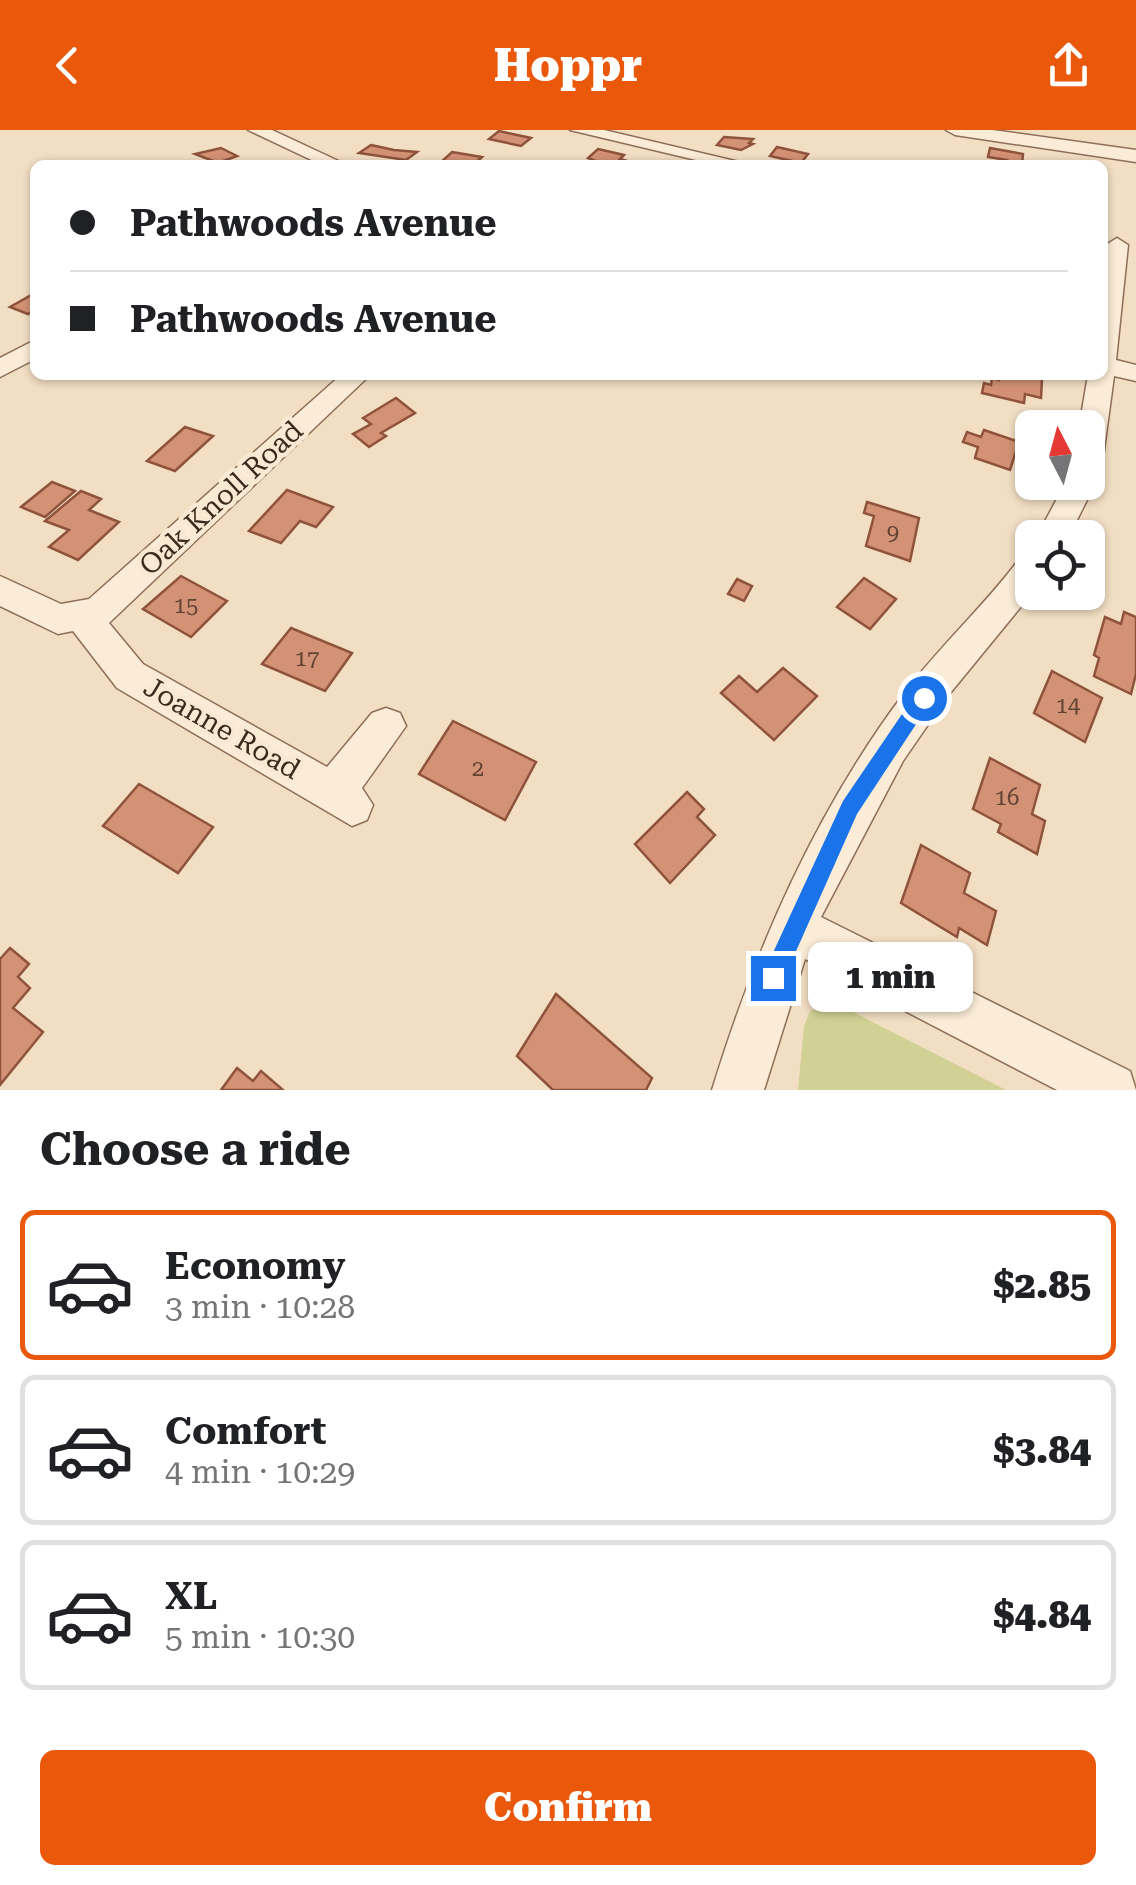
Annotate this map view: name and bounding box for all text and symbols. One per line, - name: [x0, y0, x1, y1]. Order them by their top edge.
- icon: back: [40, 38, 95, 93]
- icon: share: [1041, 38, 1096, 93]
- text: Hoppr: [494, 39, 642, 92]
- text: Pathwoods Avenue: [130, 201, 496, 245]
- text: Pathwoods Avenue: [130, 297, 496, 341]
- north arrow: [1015, 410, 1105, 500]
- map controls: [1015, 410, 1105, 610]
- street label: Oak Knoll Road: [133, 414, 309, 582]
- house number: 9: [887, 520, 899, 545]
- button: locate: [1015, 520, 1105, 610]
- house number: 15: [174, 593, 198, 618]
- house number: 17: [295, 646, 319, 671]
- street label: Joanne Road: [138, 670, 306, 786]
- route start: [902, 676, 947, 721]
- house number: 14: [1056, 693, 1081, 718]
- house number: 2: [472, 756, 484, 781]
- house number: 16: [995, 785, 1019, 810]
- callout: 1 min: [808, 943, 973, 1013]
- route end: [751, 956, 796, 1001]
- text: 1 min: [846, 958, 935, 996]
- text: Choose a ride: [40, 1123, 351, 1176]
- icon: car: [45, 1240, 135, 1330]
- text: Economy: [165, 1244, 345, 1288]
- text: $2.85: [993, 1263, 1091, 1307]
- text: 3 min · 10:28: [165, 1288, 355, 1326]
- icon: car: [45, 1405, 135, 1495]
- text: Comfort: [165, 1409, 326, 1453]
- text: $3.84: [993, 1428, 1091, 1472]
- text: 4 min · 10:29: [165, 1453, 355, 1491]
- icon: car: [45, 1570, 135, 1660]
- text: XL: [165, 1574, 217, 1618]
- text: $4.84: [993, 1593, 1091, 1637]
- text: 5 min · 10:30: [165, 1618, 355, 1656]
- button: Confirm: [40, 1750, 1096, 1865]

